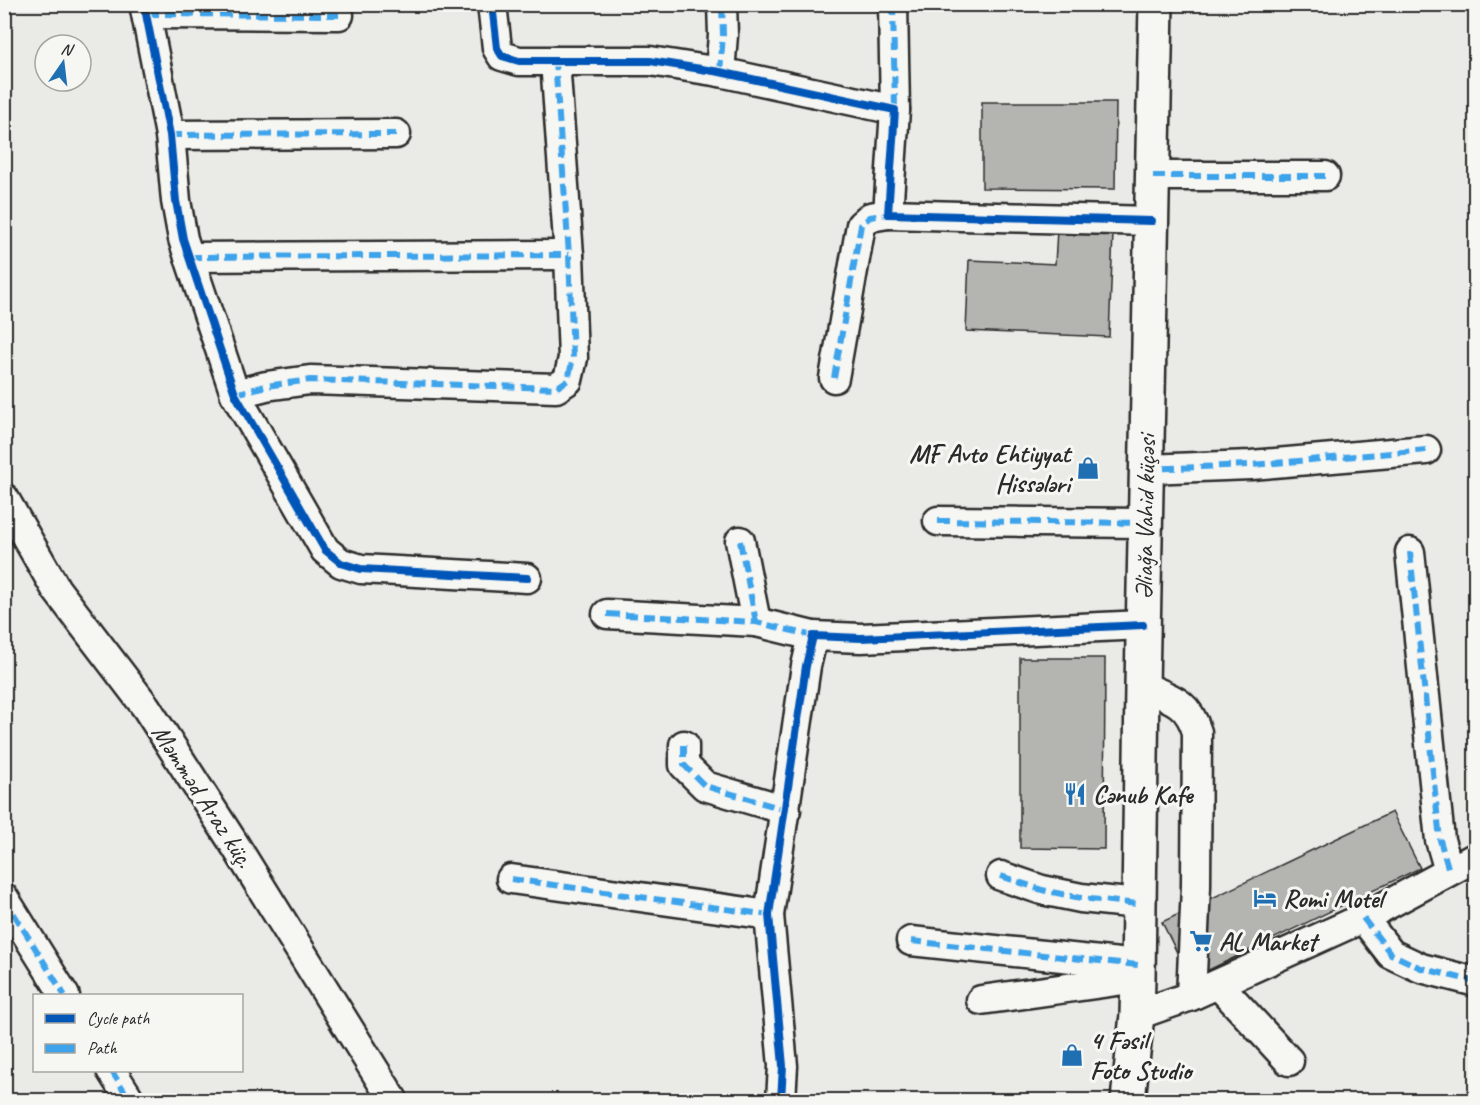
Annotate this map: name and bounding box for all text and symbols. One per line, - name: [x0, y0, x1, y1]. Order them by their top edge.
- north arrow: [33, 33, 93, 93]
- text: N: [59, 39, 77, 61]
- street label: Əliağa Vahid küçəsi: [1127, 431, 1163, 600]
- place label: MF Avto Ehtiyyat Hissələri: [909, 437, 1074, 500]
- shop icon: MF Avto Ehtiyyat Hissələri: [1075, 455, 1101, 481]
- street label: Məmməd Araz küç.: [144, 718, 262, 875]
- place label: Cənub Kafe: [1093, 778, 1195, 811]
- restaurant icon: Cənub Kafe: [1062, 781, 1088, 807]
- place label: Romi Motel: [1283, 882, 1388, 915]
- hotel icon: Romi Motel: [1252, 885, 1278, 911]
- place label: AL Market: [1219, 925, 1321, 958]
- supermarket icon: AL Market: [1188, 928, 1214, 954]
- legend: [33, 994, 243, 1072]
- text: Cycle path: [87, 1007, 150, 1029]
- place label: 4 Fəsil Foto Studio: [1090, 1024, 1194, 1087]
- text: Path: [87, 1037, 117, 1059]
- shop icon: 4 Fəsil Foto Studio: [1059, 1042, 1085, 1068]

